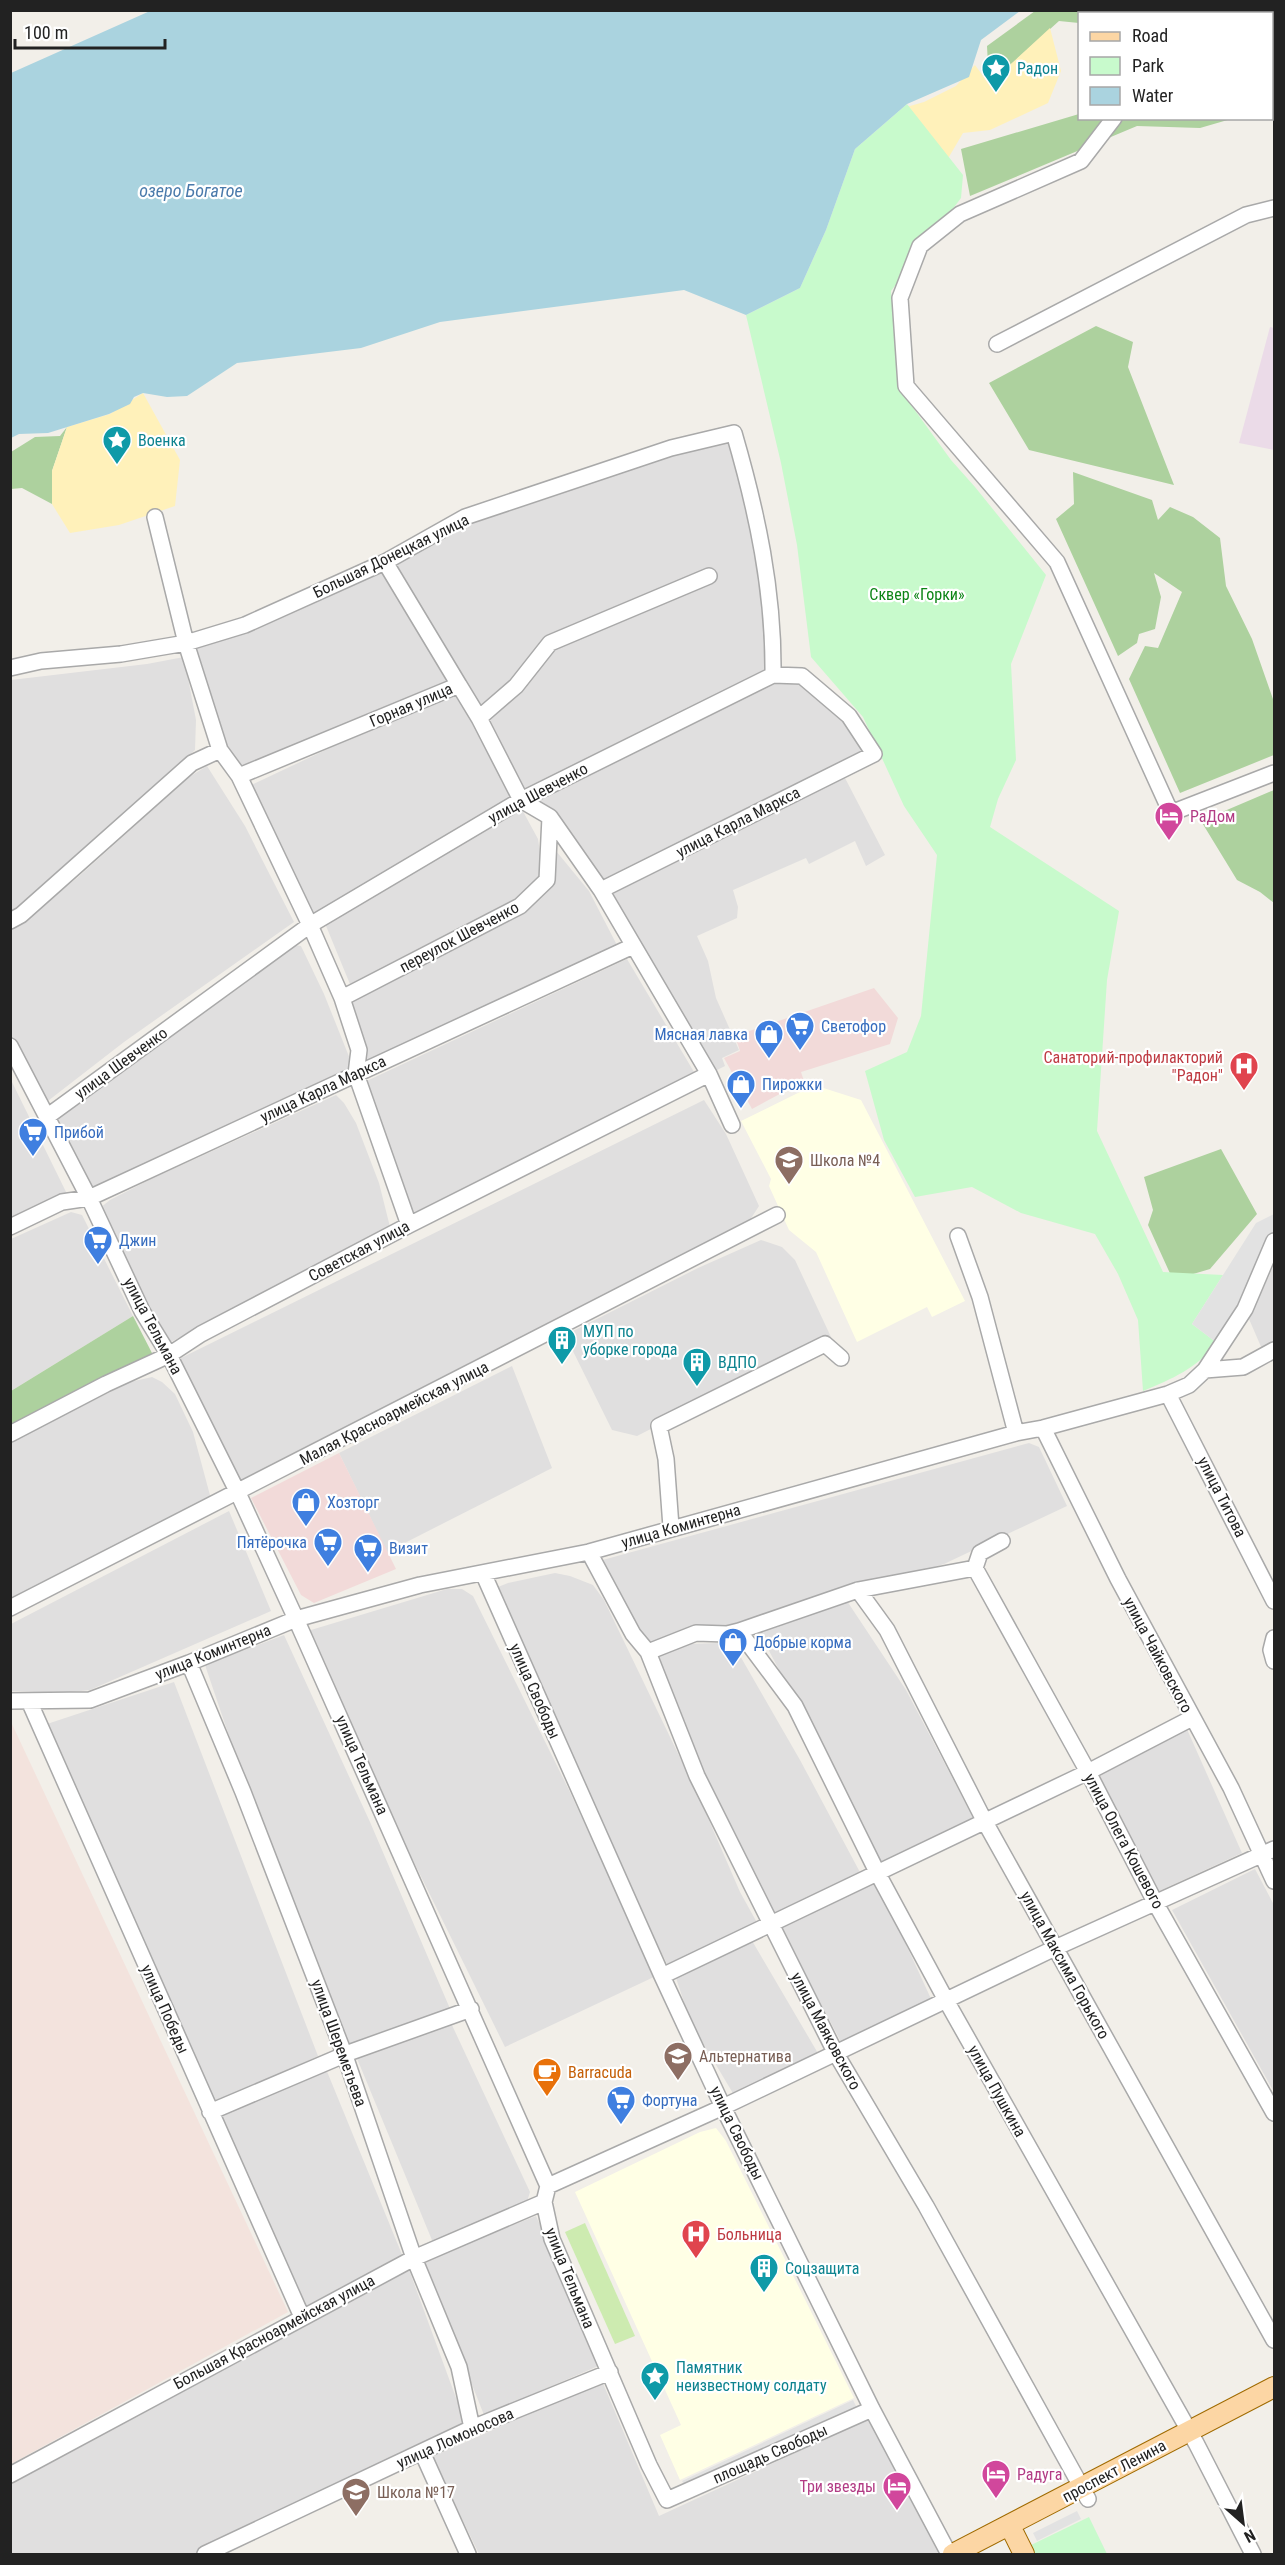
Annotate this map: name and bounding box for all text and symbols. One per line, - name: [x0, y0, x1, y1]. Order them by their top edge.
- scale bar: [15, 12, 165, 50]
- legend: [1078, 12, 1273, 120]
- text: 100 m: [24, 22, 68, 43]
- text: Road: [1132, 25, 1168, 46]
- place icon: Радон: [980, 52, 1012, 94]
- text: Park: [1132, 55, 1164, 76]
- place label: Радон: [1017, 59, 1058, 78]
- text: Water: [1132, 85, 1174, 106]
- water label: озеро Богатое: [139, 180, 243, 201]
- place icon: Военка: [101, 424, 133, 466]
- place label: Военка: [138, 431, 186, 450]
- street label: Большая Донецкая улица: [310, 510, 472, 602]
- park label: Сквер «Горки»: [869, 585, 965, 604]
- street label: Горная улица: [367, 679, 455, 731]
- street label: улица Шевченко: [485, 759, 591, 827]
- street label: улица Карла Маркса: [673, 783, 803, 861]
- hotel icon: РаДом: [1153, 800, 1185, 842]
- place label: РаДом: [1190, 807, 1235, 826]
- street label: переулок Шевченко: [396, 898, 522, 976]
- supermarket icon: Светофор: [784, 1010, 816, 1052]
- place label: Светофор: [821, 1017, 886, 1036]
- shop icon: Мясная лавка: [753, 1018, 785, 1060]
- street label: улица Шевченко: [71, 1023, 171, 1103]
- place label: Мясная лавка: [654, 1025, 748, 1044]
- place label: Санаторий-профилакторий "Радон": [1043, 1048, 1223, 1085]
- hospital icon: Санаторий-профилакторий "Радон": [1228, 1050, 1260, 1092]
- street label: улица Карла Маркса: [257, 1052, 389, 1126]
- shop icon: Пирожки: [725, 1068, 757, 1110]
- place label: Пирожки: [762, 1075, 822, 1094]
- supermarket icon: Прибой: [17, 1116, 49, 1158]
- place label: Прибой: [54, 1123, 104, 1142]
- school or university icon: Школа №4: [773, 1144, 805, 1186]
- place label: Школа №4: [810, 1151, 880, 1170]
- street label: Советская улица: [305, 1216, 413, 1286]
- supermarket icon: Джин: [82, 1224, 114, 1266]
- place label: Джин: [119, 1231, 156, 1250]
- street label: улица Тельмана: [120, 1274, 186, 1378]
- place label: МУП по уборке города: [583, 1322, 678, 1359]
- building icon: МУП по уборке города: [546, 1324, 578, 1366]
- building icon: ВДПО: [681, 1346, 713, 1388]
- place label: ВДПО: [718, 1353, 757, 1372]
- street label: Малая Красноармейская улица: [296, 1357, 492, 1469]
- street label: улица Титова: [1194, 1454, 1250, 1540]
- shop icon: Хозторг: [290, 1486, 322, 1528]
- place label: Хозторг: [327, 1493, 379, 1512]
- street label: улица Коминтерна: [619, 1500, 743, 1552]
- supermarket icon: Пятёрочка: [312, 1526, 344, 1568]
- supermarket icon: Визит: [352, 1532, 384, 1574]
- place label: Пятёрочка: [237, 1533, 307, 1552]
- place label: Визит: [389, 1539, 428, 1558]
- street label: улица Чайковского: [1120, 1594, 1196, 1716]
- street label: улица Коминтерна: [152, 1620, 274, 1684]
- shop icon: Добрые корма: [717, 1626, 749, 1668]
- place label: Добрые корма: [754, 1633, 852, 1652]
- street label: улица Свободы: [506, 1640, 564, 1742]
- street label: улица Тельмана: [332, 1712, 392, 1818]
- street label: улица Олега Кошевого: [1080, 1770, 1168, 1912]
- street label: улица Максима Горького: [1016, 1888, 1114, 2042]
- street label: улица Победы: [137, 1962, 193, 2056]
- street label: улица Маяковского: [787, 1969, 865, 2093]
- street label: улица Шереметьева: [307, 1977, 371, 2109]
- school or university icon: Альтернатива: [662, 2040, 694, 2082]
- street label: улица Пушкина: [964, 2042, 1030, 2140]
- place label: Альтернатива: [699, 2047, 792, 2066]
- cafe icon: Barracuda: [531, 2056, 563, 2098]
- place label: Barracuda: [568, 2063, 632, 2082]
- street label: улица Свободы: [706, 2083, 768, 2183]
- supermarket icon: Фортуна: [605, 2084, 637, 2126]
- place label: Фортуна: [642, 2091, 698, 2110]
- hospital icon: Больница: [680, 2218, 712, 2260]
- street label: улица Тельмана: [541, 2225, 599, 2331]
- place label: Больница: [717, 2225, 782, 2244]
- building icon: Соцзащита: [748, 2252, 780, 2294]
- place label: Соцзащита: [785, 2259, 859, 2278]
- street label: Большая Красноармейская улица: [170, 2271, 378, 2393]
- place label: Памятник неизвестному солдату: [676, 2358, 827, 2395]
- place icon: Памятник неизвестному солдату: [639, 2360, 671, 2402]
- street label: улица Ломоносова: [394, 2404, 516, 2472]
- street label: площадь Свободы: [710, 2420, 830, 2488]
- street label: проспект Ленина: [1059, 2436, 1169, 2506]
- hotel icon: Радуга: [980, 2458, 1012, 2500]
- place label: Радуга: [1017, 2465, 1062, 2484]
- hotel icon: Три звезды: [881, 2470, 913, 2512]
- school or university icon: Школа №17: [340, 2476, 372, 2518]
- place label: Три звезды: [800, 2477, 876, 2496]
- place label: Школа №17: [377, 2483, 455, 2502]
- north arrow: [1213, 2493, 1273, 2553]
- text: N: [1241, 2525, 1259, 2546]

